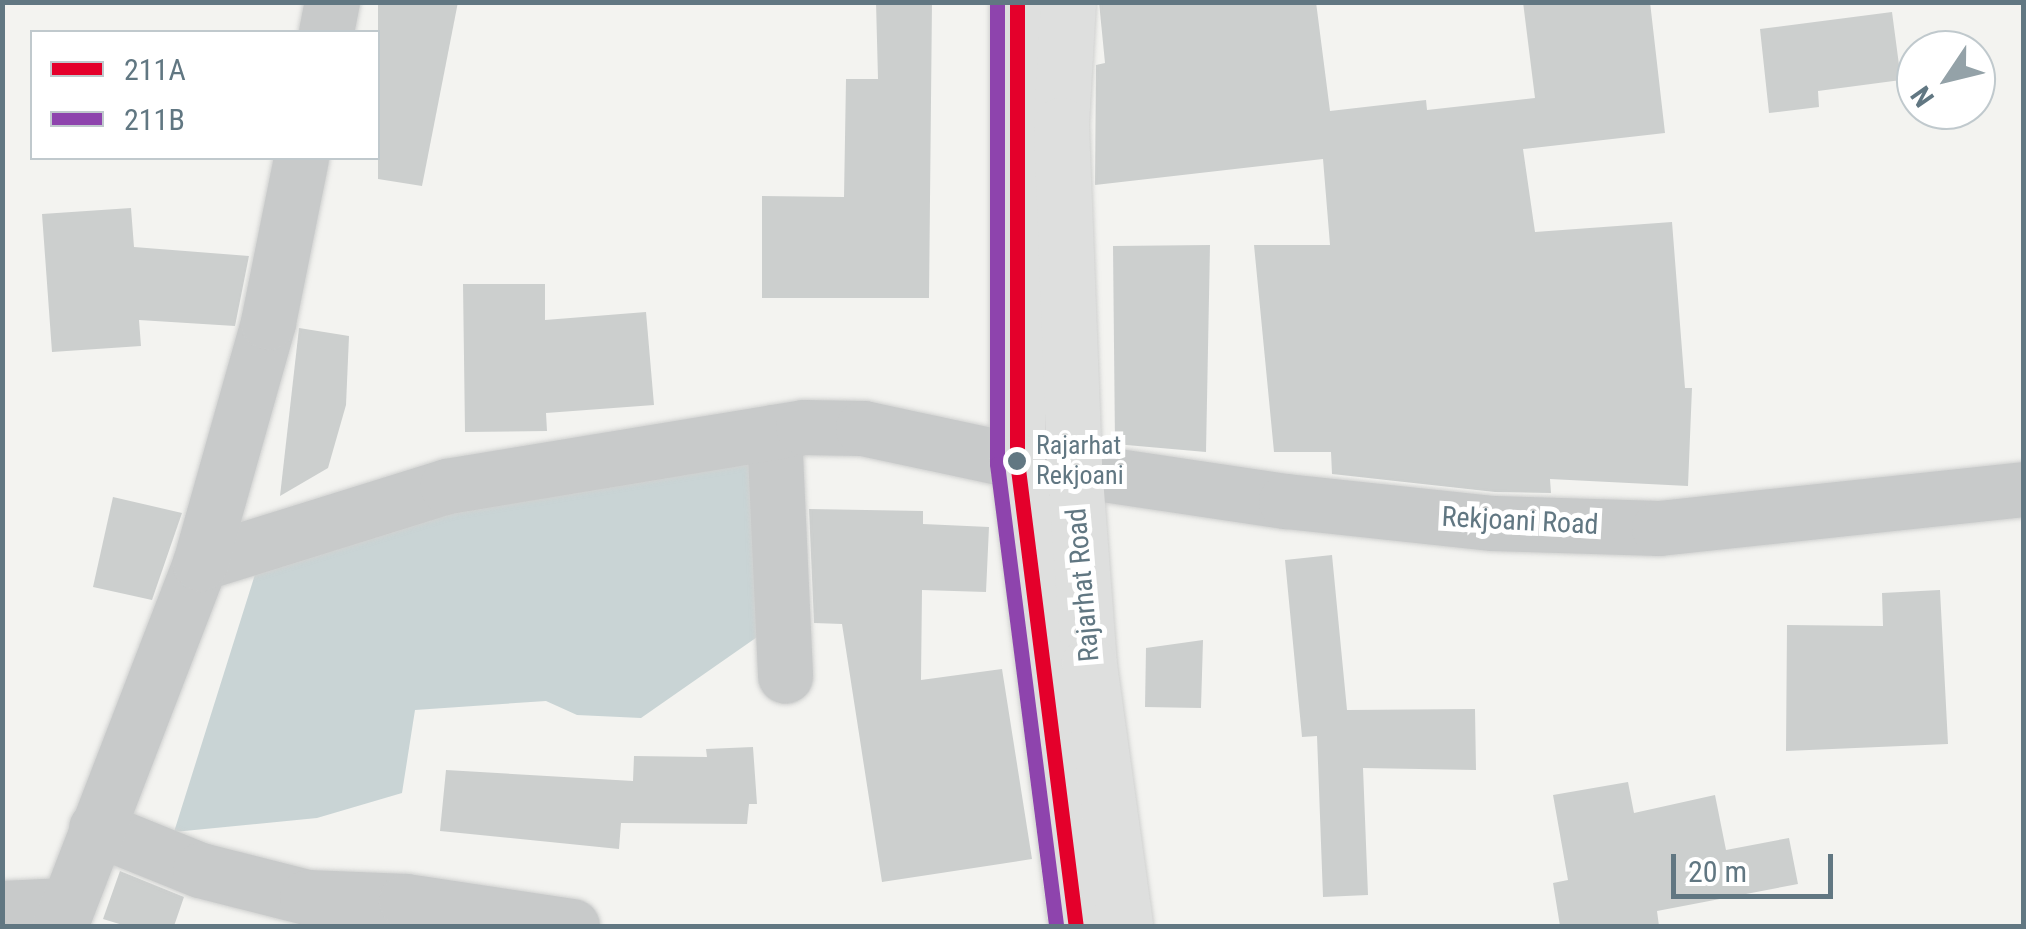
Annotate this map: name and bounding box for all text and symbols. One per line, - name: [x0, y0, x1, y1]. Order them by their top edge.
- legend: [30, 30, 380, 160]
- north arrow: [1896, 30, 1996, 130]
- text: 211A: [124, 52, 186, 87]
- text: N: [1904, 80, 1941, 113]
- text: 211B: [124, 102, 185, 137]
- place label: Rajarhat Rekjoani: [1036, 430, 1124, 492]
- marker: Rajarhat Rekjoani: [1007, 451, 1027, 471]
- street label: Rekjoani Road: [1441, 500, 1599, 542]
- street label: Rajarhat Road: [1060, 507, 1106, 663]
- scale bar: [1676, 834, 1838, 896]
- text: 20 m: [1688, 854, 1747, 889]

